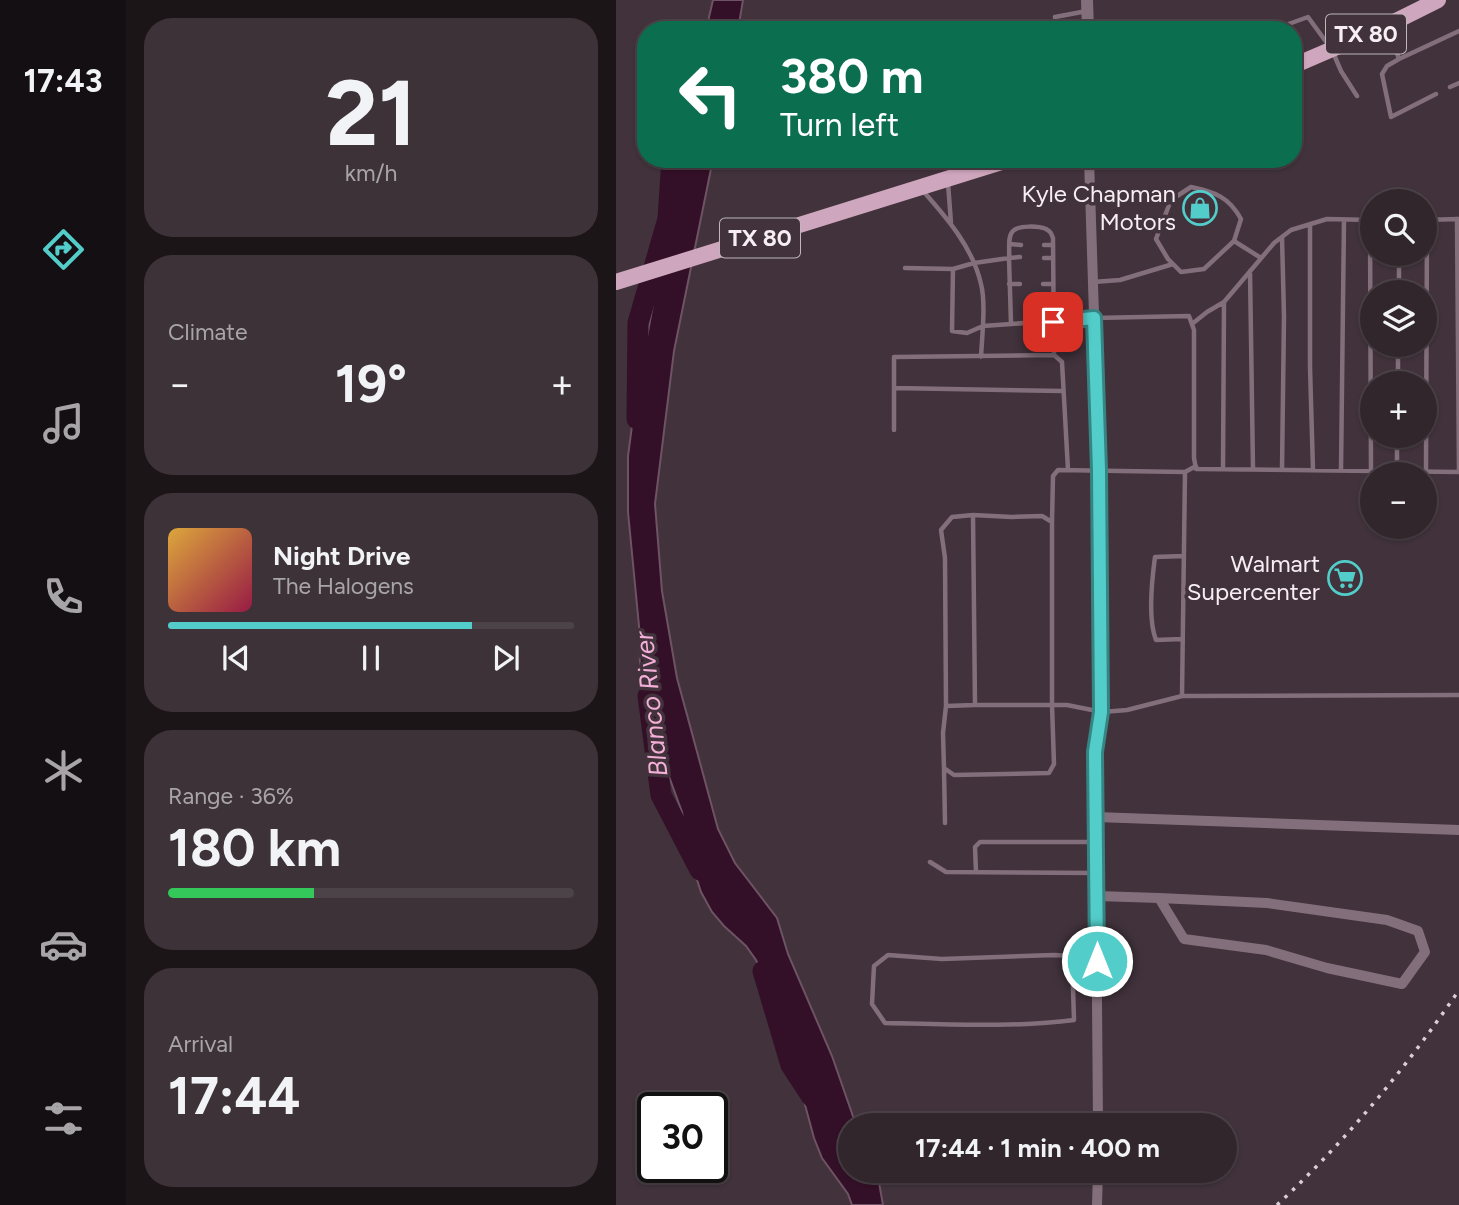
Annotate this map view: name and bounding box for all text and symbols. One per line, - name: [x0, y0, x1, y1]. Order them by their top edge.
- road number: TX 80: [1326, 14, 1406, 54]
- text: 380 m: [780, 46, 923, 105]
- icon: left: [665, 49, 756, 140]
- text: 21: [325, 59, 417, 168]
- text: 17:43: [24, 62, 102, 100]
- text: Turn left: [780, 106, 899, 144]
- text: km/h: [345, 159, 397, 187]
- place label: Kyle Chapman Motors: [1021, 179, 1176, 236]
- shop icon: Kyle Chapman Motors: [1181, 189, 1219, 227]
- map controls: [1360, 189, 1437, 539]
- button: search: [1360, 189, 1437, 266]
- road number: TX 80: [720, 218, 800, 258]
- icon: directions: [39, 225, 88, 274]
- button: layers: [1360, 280, 1437, 357]
- pin: [1023, 292, 1083, 352]
- icon: arrive: [1034, 303, 1072, 341]
- text: Climate: [168, 318, 247, 346]
- text: 19°: [335, 353, 407, 415]
- text: −: [168, 361, 192, 407]
- text: +: [550, 361, 574, 407]
- button: +: [1360, 371, 1437, 448]
- icon: music: [39, 399, 88, 448]
- button: −: [1360, 462, 1437, 539]
- text: Night Drive: [273, 540, 410, 572]
- place label: Walmart Supercenter: [1187, 549, 1320, 606]
- supermarket icon: Walmart Supercenter: [1326, 559, 1364, 597]
- icon: phone: [39, 572, 88, 621]
- text: The Halogens: [273, 572, 414, 600]
- water label: Blanco River: [627, 629, 675, 778]
- icon: previous: [217, 639, 255, 677]
- icon: pause: [352, 639, 390, 677]
- icon: next: [487, 639, 525, 677]
- icon: climate: [39, 746, 88, 795]
- text: Range · 36%: [168, 782, 294, 810]
- text: 180 km: [168, 817, 341, 879]
- icon: car: [39, 920, 88, 969]
- position arrow: [1060, 924, 1134, 998]
- text: Arrival: [168, 1030, 233, 1058]
- text: 17:44: [168, 1065, 300, 1127]
- speed limit sign: 30: [637, 1092, 728, 1183]
- icon: filters: [39, 1094, 88, 1143]
- text: 17:44 · 1 min · 400 m: [915, 1132, 1160, 1164]

